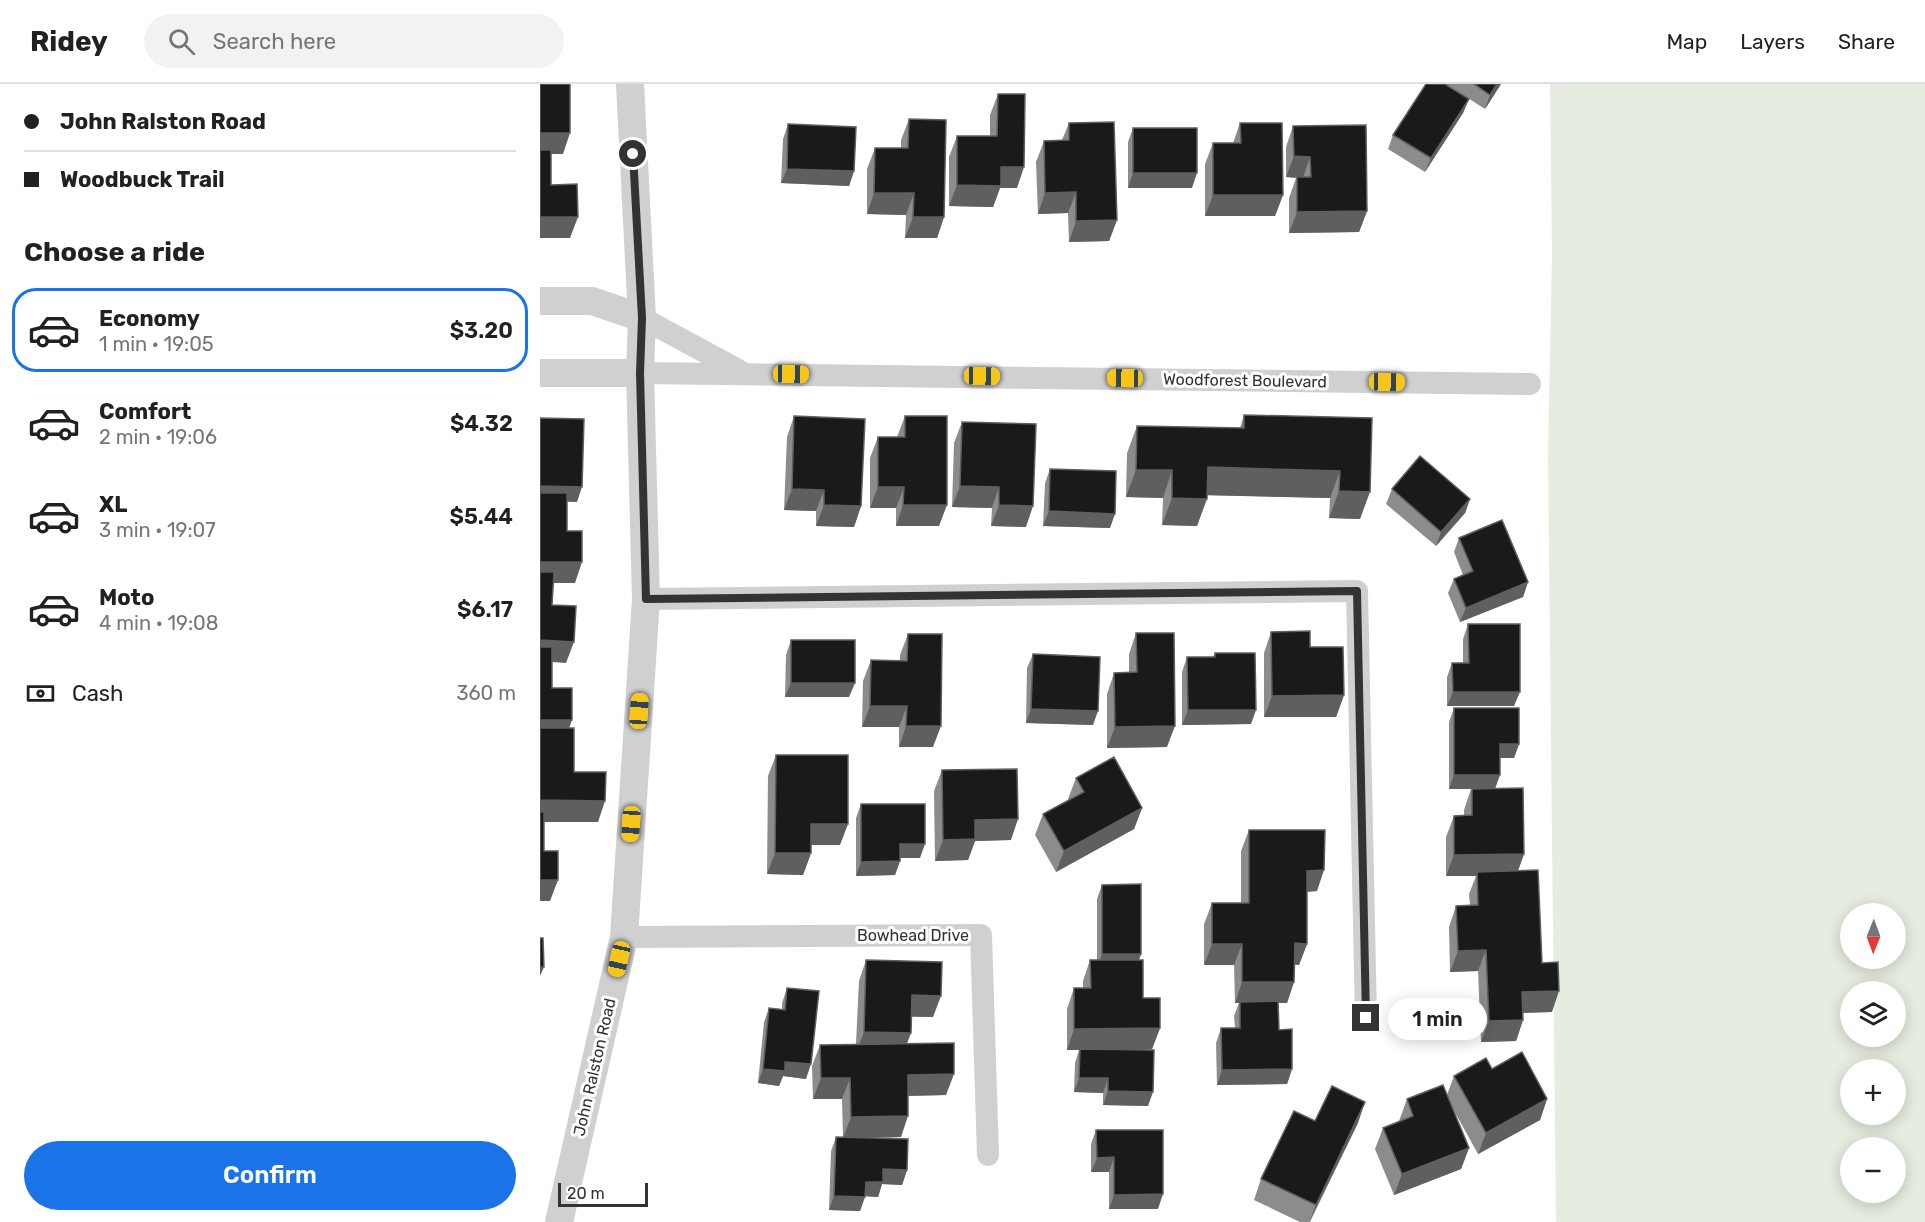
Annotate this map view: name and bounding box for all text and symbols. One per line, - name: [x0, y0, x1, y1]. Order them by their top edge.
- search box: [144, 14, 564, 68]
- text: Ridey: [30, 25, 108, 58]
- icon: search: [165, 25, 198, 58]
- text: Search here: [213, 28, 336, 55]
- text: Map: [1666, 29, 1707, 54]
- text: Layers: [1740, 29, 1805, 54]
- text: Share: [1838, 29, 1895, 54]
- text: John Ralston Road: [60, 108, 266, 135]
- route start: [619, 140, 646, 167]
- text: Woodbuck Trail: [60, 166, 225, 193]
- text: Choose a ride: [24, 236, 205, 268]
- icon: car: [27, 303, 81, 357]
- text: Economy: [99, 305, 200, 332]
- text: $3.20: [450, 317, 513, 344]
- text: 1 min · 19:05: [99, 332, 214, 356]
- car: [773, 365, 809, 383]
- car: [964, 367, 1000, 385]
- car: [1107, 369, 1143, 387]
- street label: Woodforest Boulevard: [1163, 370, 1327, 391]
- car: [1369, 373, 1405, 391]
- icon: car: [27, 396, 81, 450]
- text: Comfort: [99, 398, 191, 425]
- text: $4.32: [450, 410, 513, 437]
- text: 2 min · 19:06: [99, 425, 217, 449]
- icon: car: [27, 489, 81, 543]
- text: XL: [99, 491, 127, 518]
- text: $5.44: [450, 503, 513, 530]
- text: 3 min · 19:07: [99, 518, 216, 542]
- icon: car: [27, 582, 81, 636]
- text: Moto: [99, 584, 154, 611]
- text: $6.17: [457, 596, 513, 623]
- text: 4 min · 19:08: [99, 611, 218, 635]
- icon: cash: [24, 677, 57, 710]
- text: Cash: [72, 680, 123, 707]
- text: 360 m: [457, 681, 516, 705]
- car: [629, 692, 649, 730]
- car: [621, 805, 641, 843]
- north arrow: [1840, 903, 1906, 969]
- map controls: [1840, 903, 1906, 1203]
- street label: Bowhead Drive: [857, 926, 969, 945]
- car: [606, 939, 632, 979]
- button: layers: [1840, 981, 1906, 1047]
- street label: John Ralston Road: [569, 996, 620, 1138]
- callout: 1 min: [1387, 997, 1486, 1039]
- route end: [1352, 1004, 1379, 1031]
- text: 1 min: [1412, 1007, 1463, 1031]
- button: +: [1840, 1059, 1906, 1125]
- button: −: [1840, 1137, 1906, 1203]
- button: Confirm: [24, 1141, 516, 1210]
- scale bar: [558, 1180, 648, 1208]
- text: 20 m: [567, 1184, 605, 1203]

